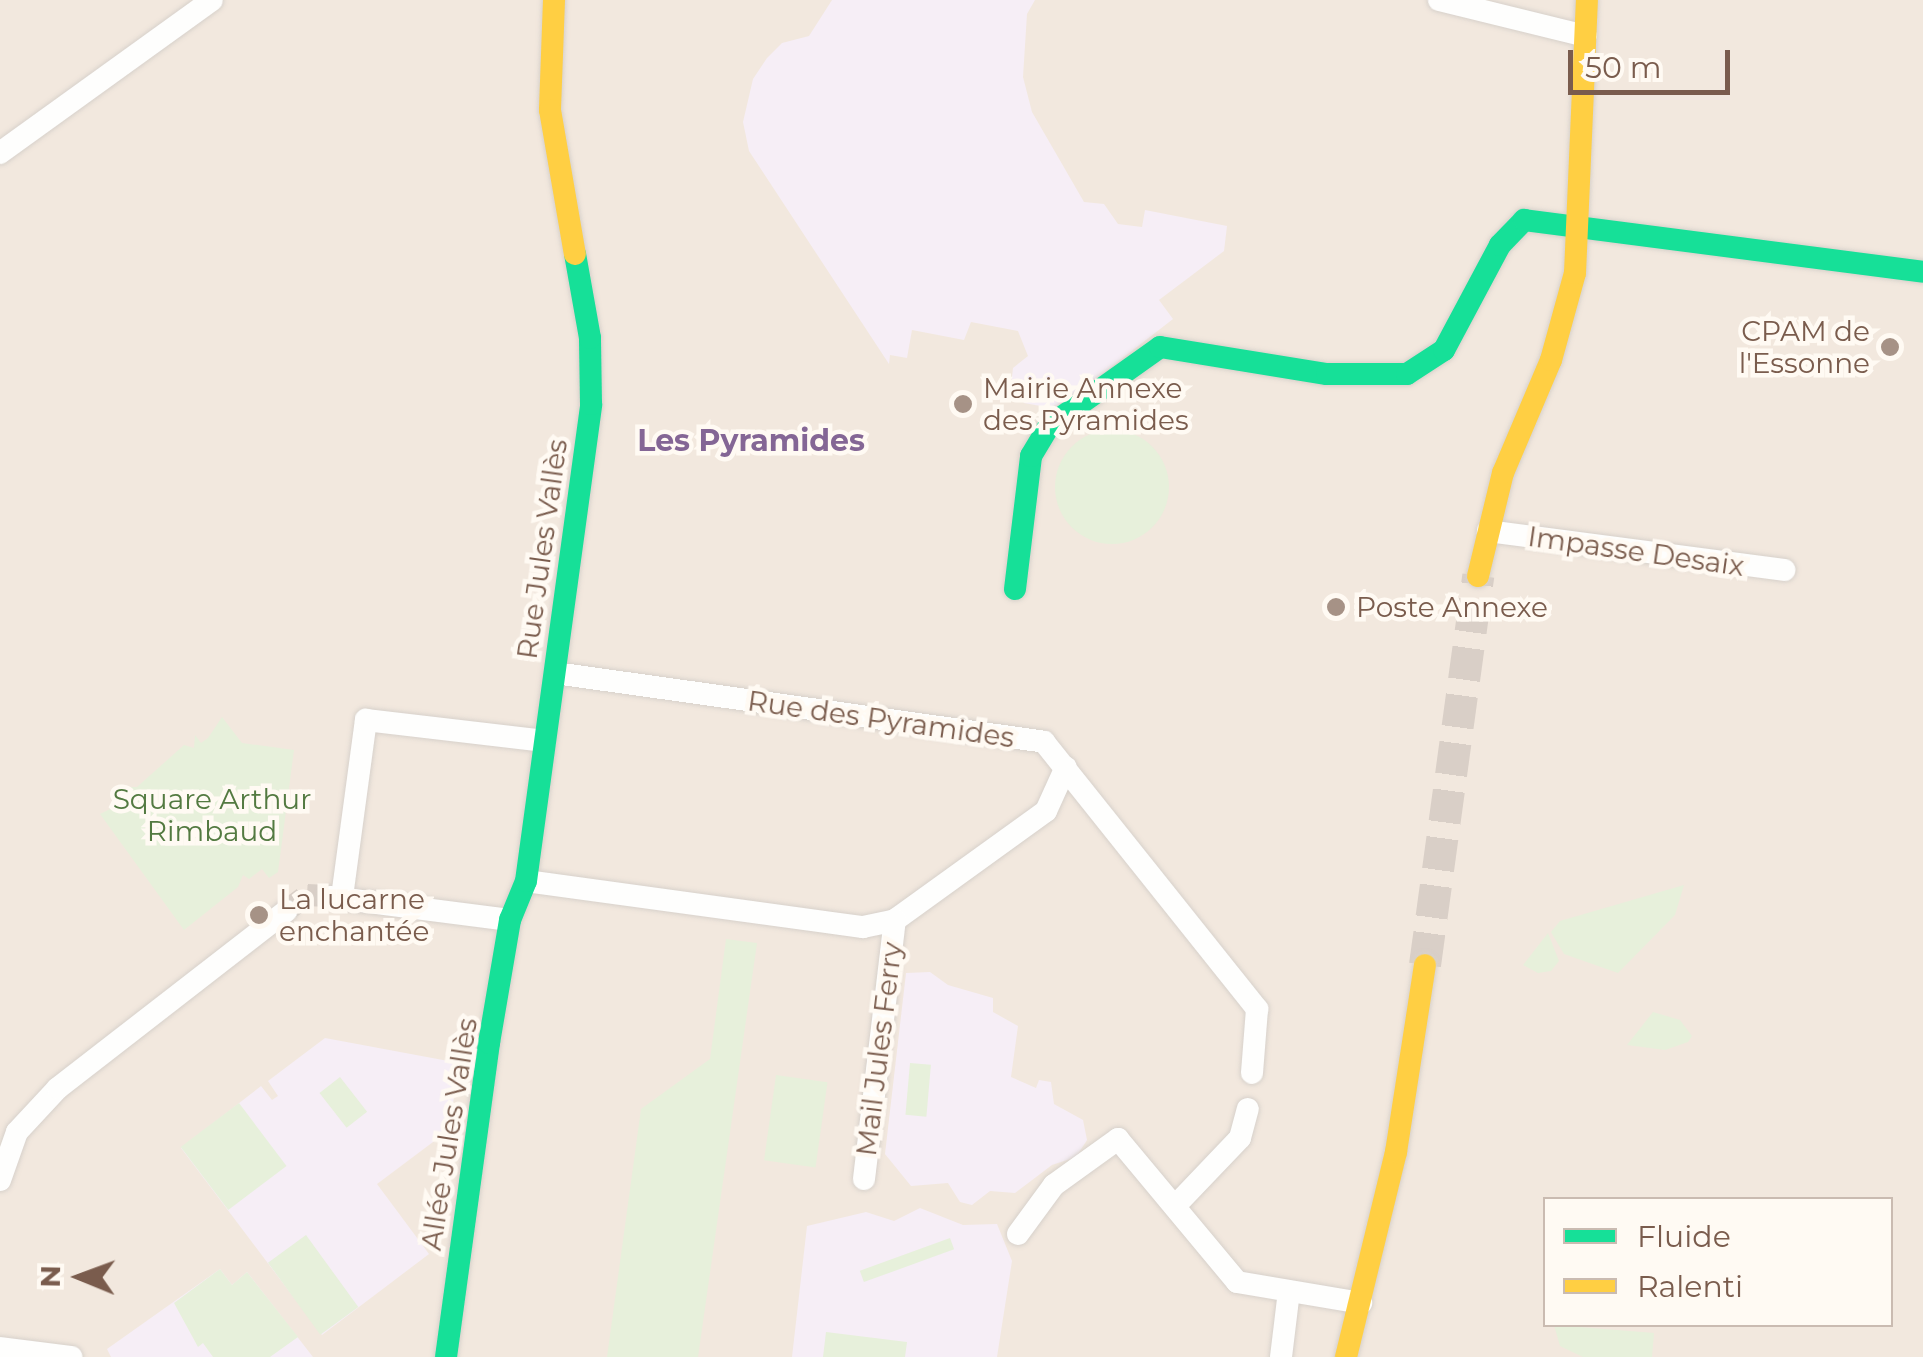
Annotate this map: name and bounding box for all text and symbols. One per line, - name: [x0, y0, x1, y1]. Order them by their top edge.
- scale bar: [1573, 30, 1736, 92]
- text: 50 m: [1585, 49, 1662, 86]
- place label: CPAM de l'Essonne: [1739, 314, 1870, 380]
- marker: CPAM de l'Essonne: [1879, 336, 1901, 358]
- place label: Mairie Annexe des Pyramides: [983, 371, 1189, 437]
- marker: Mairie Annexe des Pyramides: [952, 393, 974, 415]
- district label: Les Pyramides: [637, 423, 865, 459]
- street label: Rue Jules Vallès: [510, 437, 574, 661]
- street label: Impasse Desaix: [1526, 519, 1746, 583]
- place label: Poste Annexe: [1356, 590, 1548, 624]
- marker: Poste Annexe: [1325, 596, 1347, 618]
- street label: Rue des Pyramides: [746, 684, 1016, 754]
- park label: Square Arthur Rimbaud: [113, 782, 311, 848]
- place label: La lucarne enchantée: [279, 882, 429, 948]
- marker: La lucarne enchantée: [248, 904, 270, 926]
- street label: Mail Jules Ferry: [849, 940, 909, 1158]
- street label: Allée Jules Vallès: [414, 1015, 484, 1253]
- legend: [1543, 1197, 1893, 1327]
- text: Fluide: [1637, 1218, 1731, 1255]
- north arrow: [30, 1227, 130, 1327]
- text: N: [33, 1265, 67, 1288]
- text: Ralenti: [1637, 1268, 1743, 1305]

